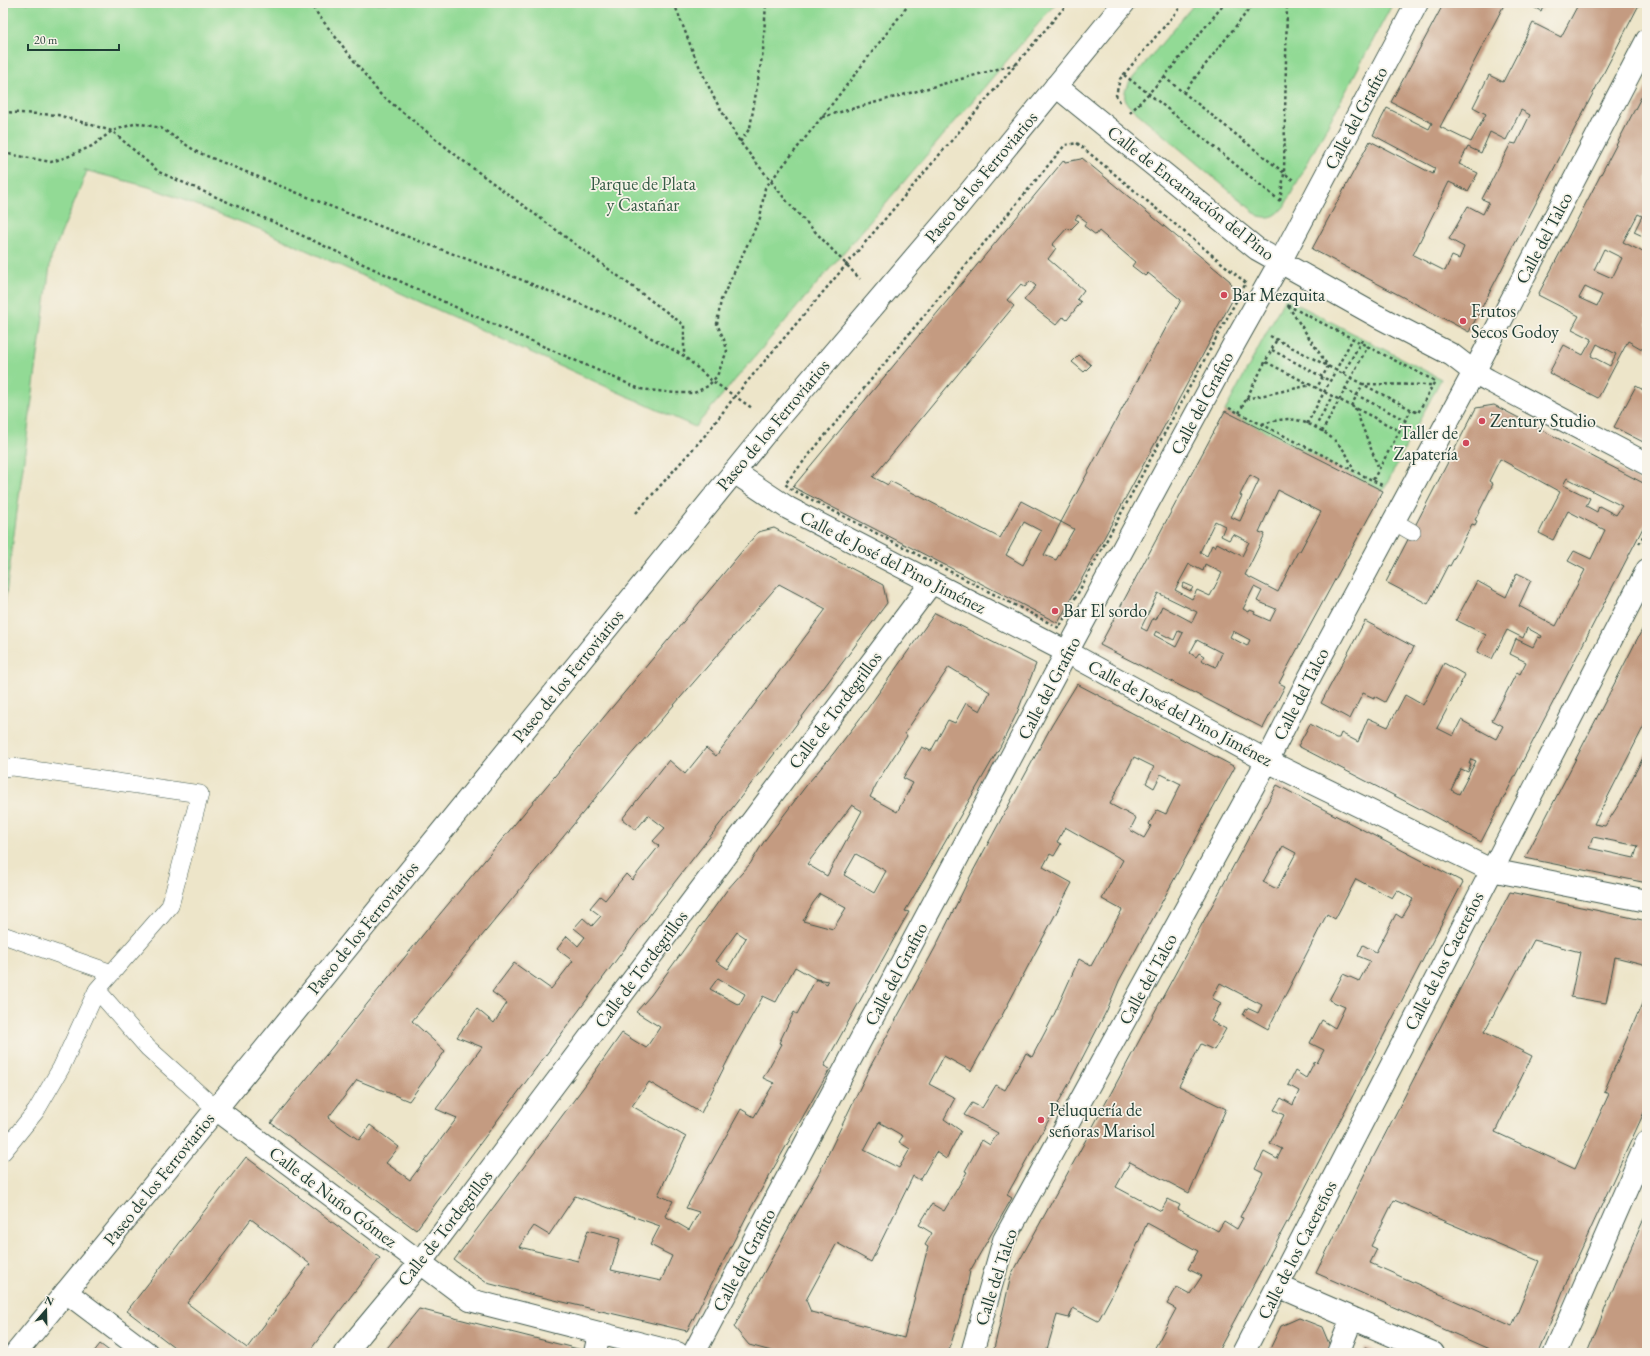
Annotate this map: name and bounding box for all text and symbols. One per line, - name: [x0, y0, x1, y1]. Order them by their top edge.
- scale bar: [28, 26, 119, 52]
- text: 20 m: [34, 32, 58, 48]
- street label: Calle del Grafito: [1319, 62, 1392, 173]
- street label: Paseo de los Ferroviarios: [919, 106, 1042, 247]
- street label: Calle de Encarnación del Pino: [1103, 120, 1280, 265]
- park label: Parque de Plata y Castañar: [590, 172, 697, 216]
- street label: Calle del Talco: [1510, 188, 1577, 288]
- place label: Bar Mezquita: [1232, 283, 1326, 306]
- marker: Bar Mezquita: [1219, 290, 1229, 300]
- place label: Frutos Secos Godoy: [1471, 299, 1559, 343]
- marker: Frutos Secos Godoy: [1458, 316, 1468, 326]
- street label: Calle del Grafito: [1165, 347, 1238, 458]
- street label: Paseo de los Ferroviarios: [711, 354, 834, 495]
- place label: Zentury Studio: [1490, 409, 1596, 432]
- marker: Zentury Studio: [1477, 416, 1487, 426]
- place label: Taller de Zapatería: [1394, 421, 1459, 465]
- marker: Taller de Zapatería: [1461, 438, 1471, 448]
- street label: Calle de José del Pino Jiménez: [796, 505, 990, 619]
- place label: Bar El sordo: [1063, 599, 1147, 622]
- street label: Paseo de los Ferroviarios: [507, 604, 628, 747]
- marker: Bar El sordo: [1050, 606, 1060, 616]
- street label: Calle del Grafito: [1012, 632, 1085, 743]
- street label: Calle del Talco: [1267, 644, 1334, 744]
- street label: Calle de Tordegrillos: [783, 646, 887, 773]
- street label: Calle de José del Pino Jiménez: [1084, 654, 1277, 771]
- street label: Paseo de los Ferroviarios: [302, 856, 423, 999]
- street label: Calle de los Cacereños: [1399, 887, 1489, 1034]
- street label: Calle de Tordegrillos: [589, 905, 693, 1032]
- street label: Calle del Grafito: [859, 918, 932, 1029]
- street label: Calle del Talco: [1113, 929, 1182, 1028]
- place label: Peluquería de señoras Marisol: [1049, 1098, 1155, 1142]
- street label: Paseo de los Ferroviarios: [98, 1107, 219, 1250]
- marker: Peluquería de señoras Marisol: [1036, 1115, 1046, 1125]
- street label: Calle de Nuño Gómez: [265, 1141, 402, 1252]
- street label: Calle de Tordegrillos: [392, 1165, 497, 1291]
- street label: Calle de los Cacereños: [1252, 1176, 1342, 1323]
- street label: Calle del Grafito: [707, 1204, 780, 1315]
- street label: Calle del Talco: [969, 1225, 1022, 1328]
- north arrow: [26, 1290, 66, 1330]
- text: N: [43, 1293, 56, 1309]

